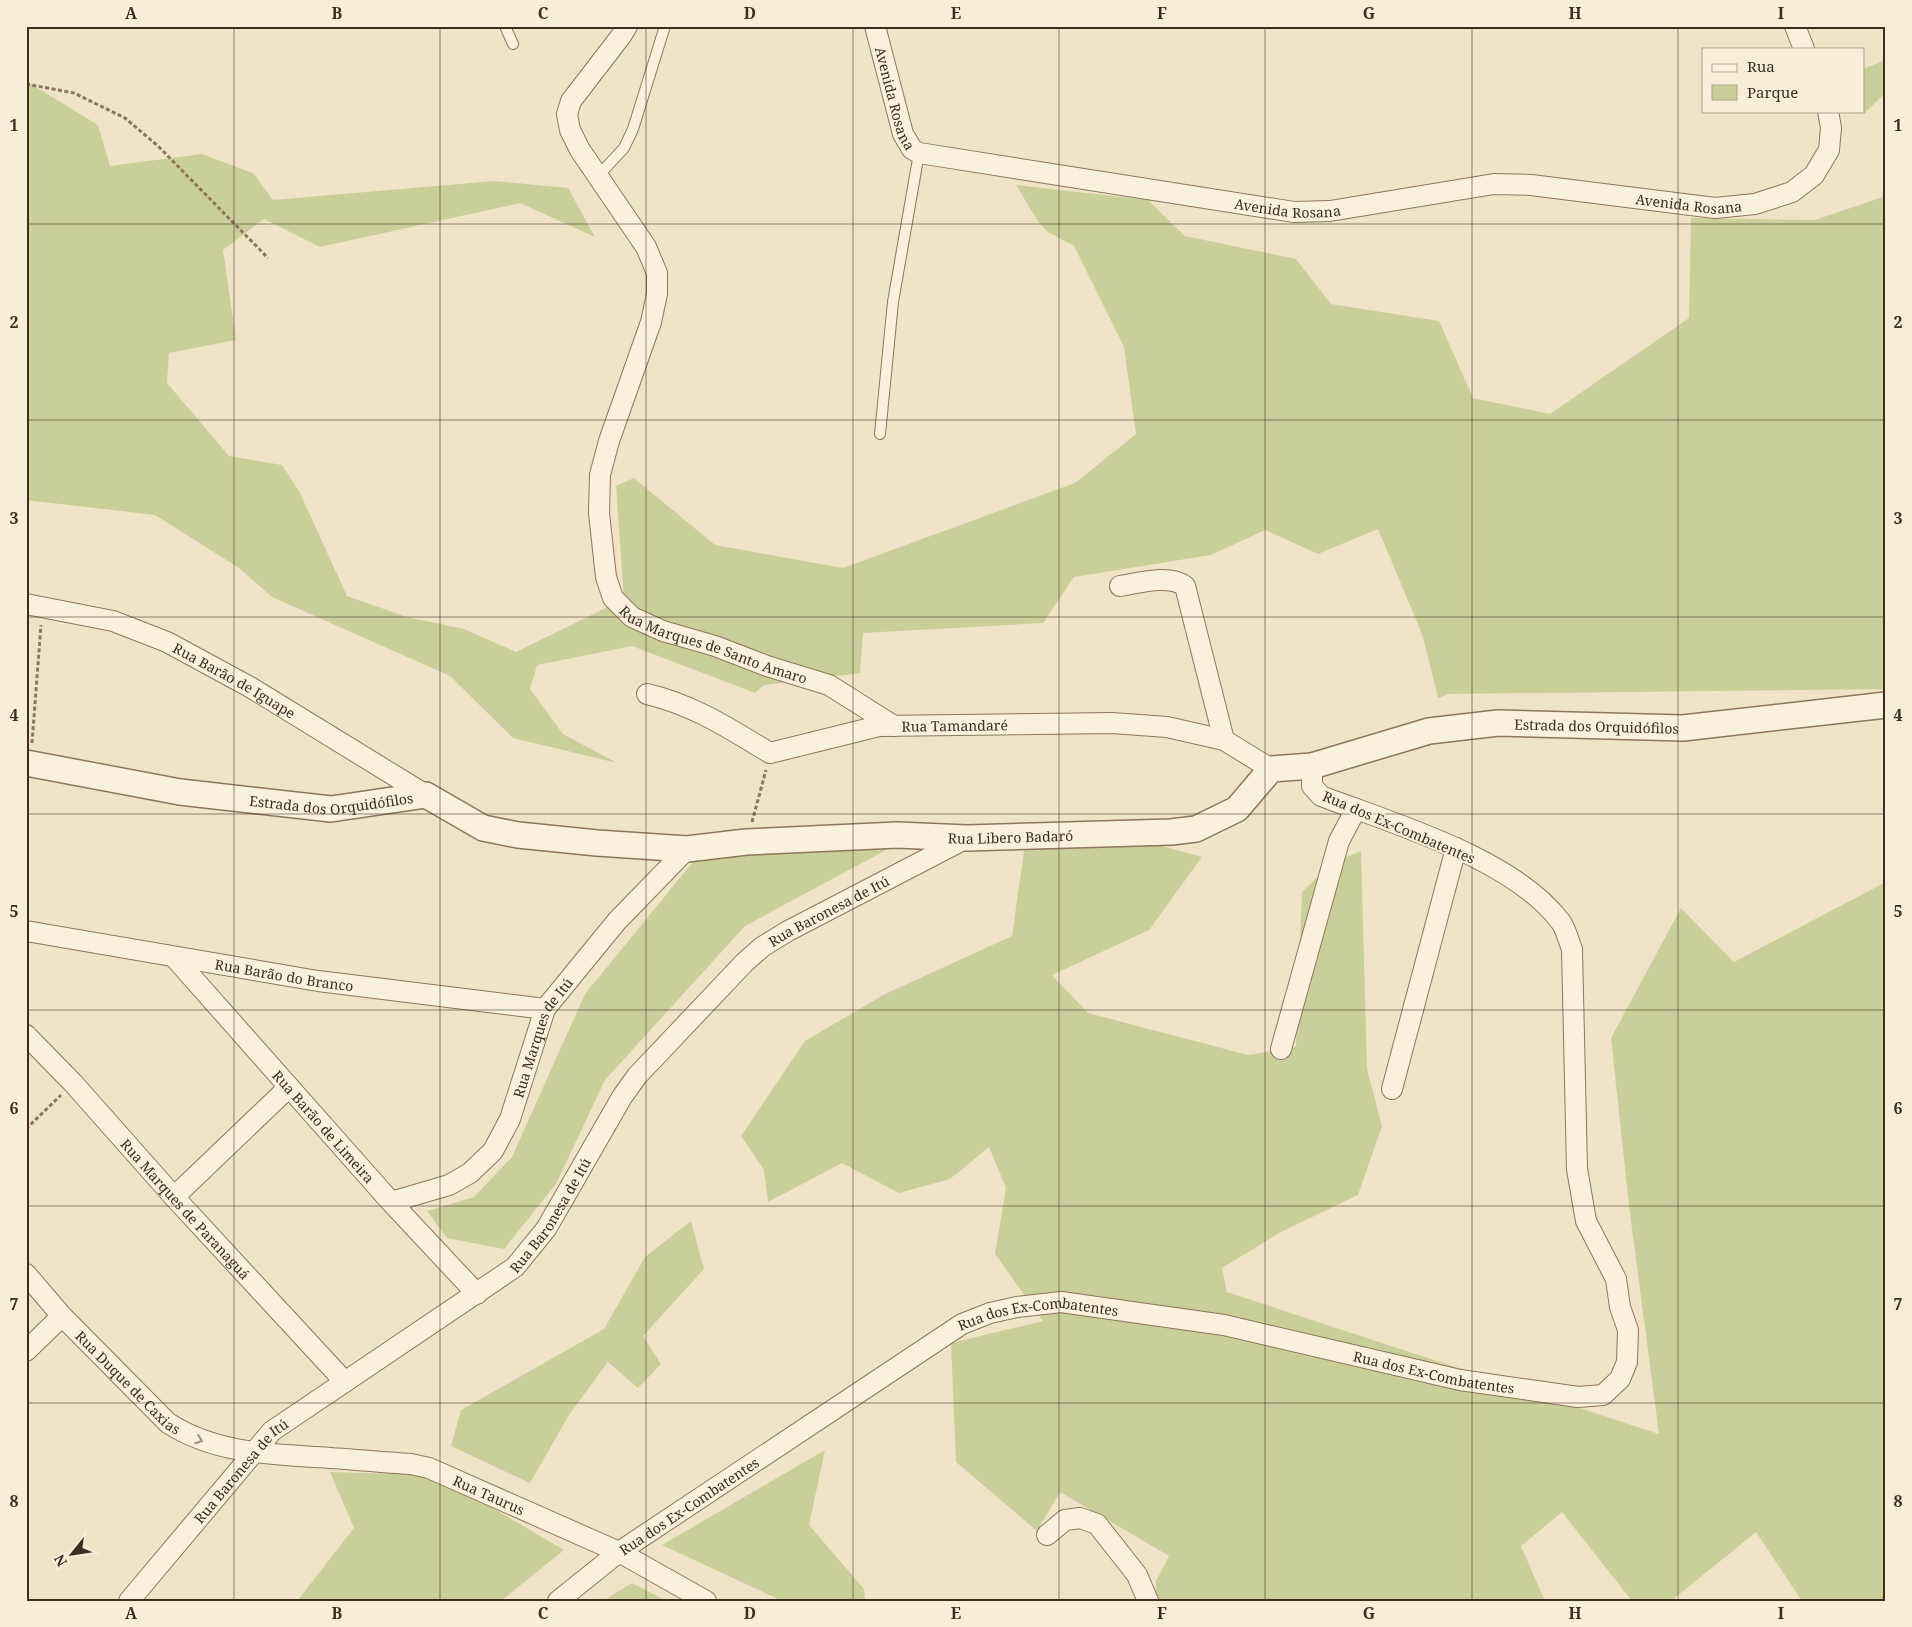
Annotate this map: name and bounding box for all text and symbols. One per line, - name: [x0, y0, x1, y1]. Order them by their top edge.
- text: A: [125, 2, 138, 24]
- text: B: [332, 2, 343, 24]
- text: C: [538, 2, 549, 24]
- text: D: [744, 2, 756, 24]
- text: E: [951, 2, 961, 24]
- text: F: [1157, 2, 1167, 24]
- text: G: [1363, 2, 1375, 24]
- text: H: [1568, 2, 1582, 24]
- text: I: [1778, 2, 1784, 24]
- street label: Avenida Rosana: [871, 45, 920, 153]
- legend: [1702, 48, 1864, 112]
- text: Rua: [1747, 56, 1775, 76]
- text: Parque: [1747, 82, 1798, 102]
- text: 1: [9, 114, 19, 136]
- text: 1: [1893, 114, 1903, 136]
- street label: Avenida Rosana: [1635, 189, 1743, 218]
- street label: Avenida Rosana: [1233, 193, 1342, 222]
- text: 2: [9, 311, 19, 333]
- text: 2: [1893, 311, 1903, 333]
- text: 3: [9, 507, 19, 529]
- text: 3: [1893, 507, 1903, 529]
- street label: Rua Marques de Santo Amaro: [616, 601, 810, 687]
- street label: Rua Barão de Iguape: [170, 638, 299, 722]
- text: 4: [9, 704, 19, 726]
- text: 4: [1893, 704, 1903, 726]
- street label: Estrada dos Orquidófilos: [1514, 714, 1679, 737]
- street label: Rua Tamandaré: [901, 715, 1008, 735]
- street label: Rua dos Ex-Combatentes: [1320, 786, 1478, 868]
- street label: Estrada dos Orquidófilos: [248, 788, 414, 819]
- street label: Rua Libero Badaró: [947, 825, 1073, 848]
- street label: Rua Baronesa de Itú: [764, 871, 892, 951]
- text: 5: [9, 900, 19, 922]
- text: 5: [1893, 900, 1903, 922]
- street label: Rua Barão do Branco: [213, 954, 355, 995]
- street label: Rua Marques de Itú: [508, 973, 577, 1100]
- street label: Rua Barão de Limeira: [269, 1066, 379, 1187]
- text: 6: [9, 1097, 19, 1119]
- text: 6: [1893, 1097, 1903, 1119]
- street label: Rua Marques de Paranaguá: [117, 1134, 255, 1283]
- street label: Rua Baronesa de Itú: [505, 1154, 595, 1277]
- street label: Rua dos Ex-Combatentes: [955, 1292, 1120, 1334]
- text: 7: [9, 1293, 19, 1315]
- text: 7: [1893, 1293, 1903, 1315]
- street label: Rua Duque de Caxias: [72, 1326, 184, 1438]
- street label: Rua dos Ex-Combatentes: [1352, 1346, 1516, 1397]
- street label: Rua Baronesa de Itú: [189, 1414, 292, 1527]
- one-way arrow: [195, 1434, 203, 1444]
- street label: Rua dos Ex-Combatentes: [615, 1452, 762, 1559]
- street label: Rua Taurus: [450, 1470, 528, 1519]
- text: 8: [9, 1490, 19, 1512]
- text: 8: [1893, 1490, 1903, 1512]
- north arrow: [48, 1530, 98, 1580]
- text: N: [49, 1551, 71, 1570]
- text: A: [125, 1602, 138, 1624]
- text: B: [332, 1602, 343, 1624]
- text: C: [538, 1602, 549, 1624]
- text: D: [744, 1602, 756, 1624]
- text: E: [951, 1602, 961, 1624]
- text: F: [1157, 1602, 1167, 1624]
- text: G: [1363, 1602, 1375, 1624]
- text: H: [1568, 1602, 1582, 1624]
- text: I: [1778, 1602, 1784, 1624]

